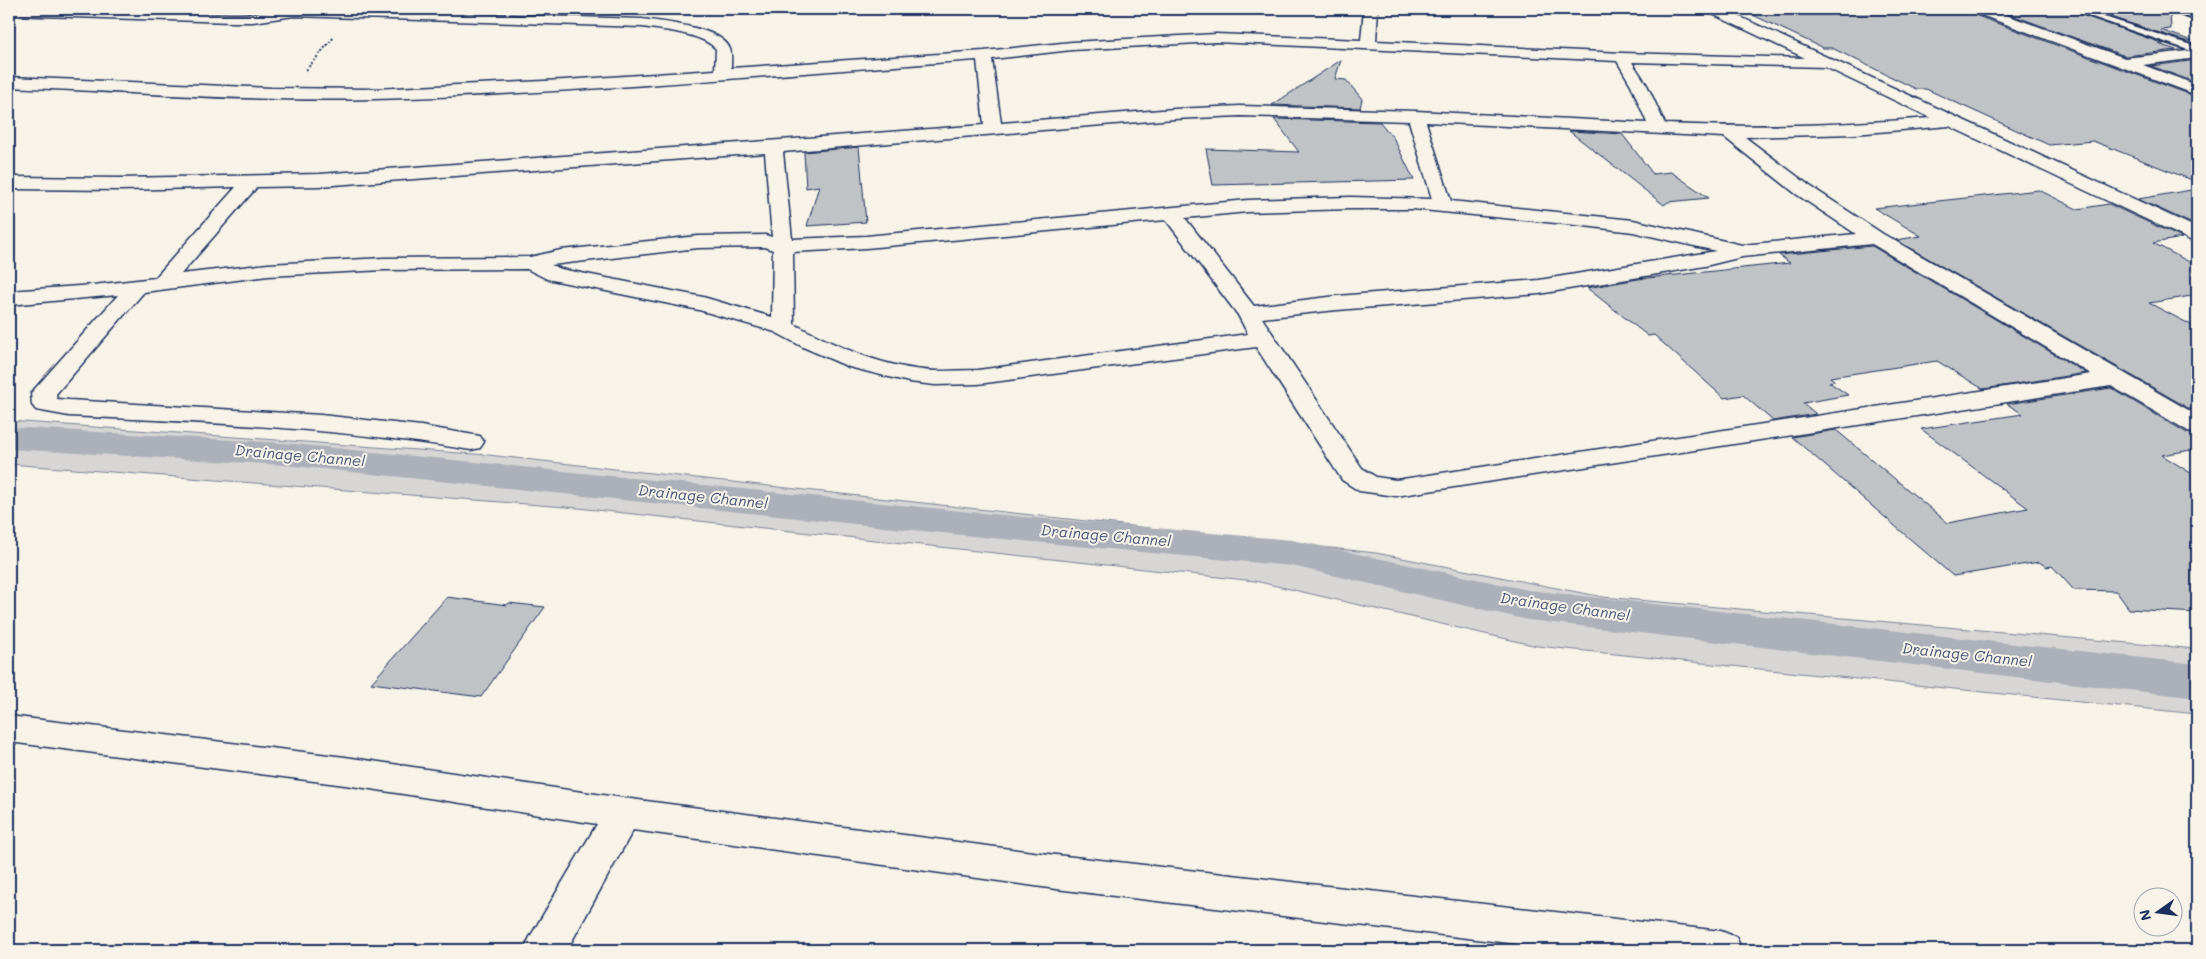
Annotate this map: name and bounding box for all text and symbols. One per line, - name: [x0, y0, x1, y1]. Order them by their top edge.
- water label: Drainage Channel: [234, 439, 366, 471]
- water label: Drainage Channel: [637, 479, 769, 513]
- water label: Drainage Channel: [1040, 519, 1172, 551]
- water label: Drainage Channel: [1499, 587, 1631, 625]
- water label: Drainage Channel: [1901, 637, 2033, 671]
- north arrow: [2134, 886, 2184, 936]
- text: N: [2134, 908, 2155, 923]

